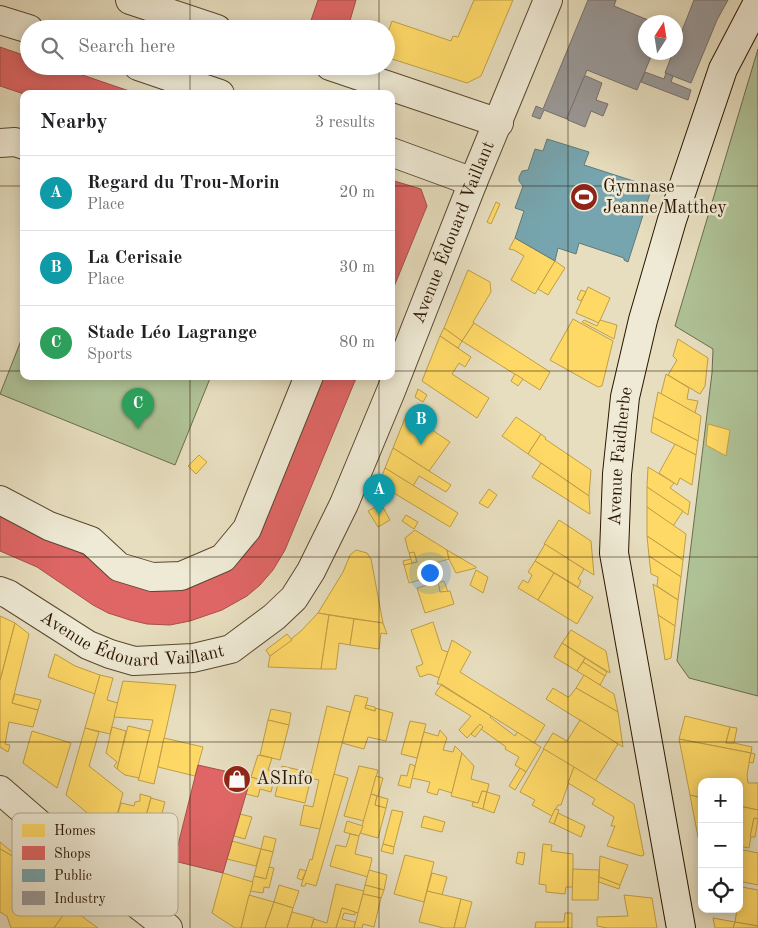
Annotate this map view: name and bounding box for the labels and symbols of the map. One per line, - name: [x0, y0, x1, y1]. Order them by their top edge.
- north arrow: [638, 15, 683, 60]
- street label: Avenue Édouard Vaillant: [409, 139, 498, 326]
- place label: Gymnase Jeanne Matthey: [603, 178, 727, 217]
- sports icon: Gymnase Jeanne Matthey: [569, 182, 599, 212]
- street label: Avenue Faidherbe: [606, 385, 636, 526]
- pin: C: [122, 388, 154, 429]
- pin: B: [405, 404, 437, 445]
- pin: A: [363, 474, 395, 515]
- your location: [417, 560, 443, 586]
- street label: Avenue Édouard Vaillant: [37, 608, 226, 670]
- shop icon: ASInfo: [222, 764, 252, 794]
- place label: ASInfo: [256, 770, 313, 788]
- legend: [12, 813, 178, 916]
- text: Homes: [54, 824, 96, 838]
- text: Shops: [54, 847, 91, 861]
- text: Public: [54, 869, 92, 883]
- text: Industry: [54, 892, 107, 906]

